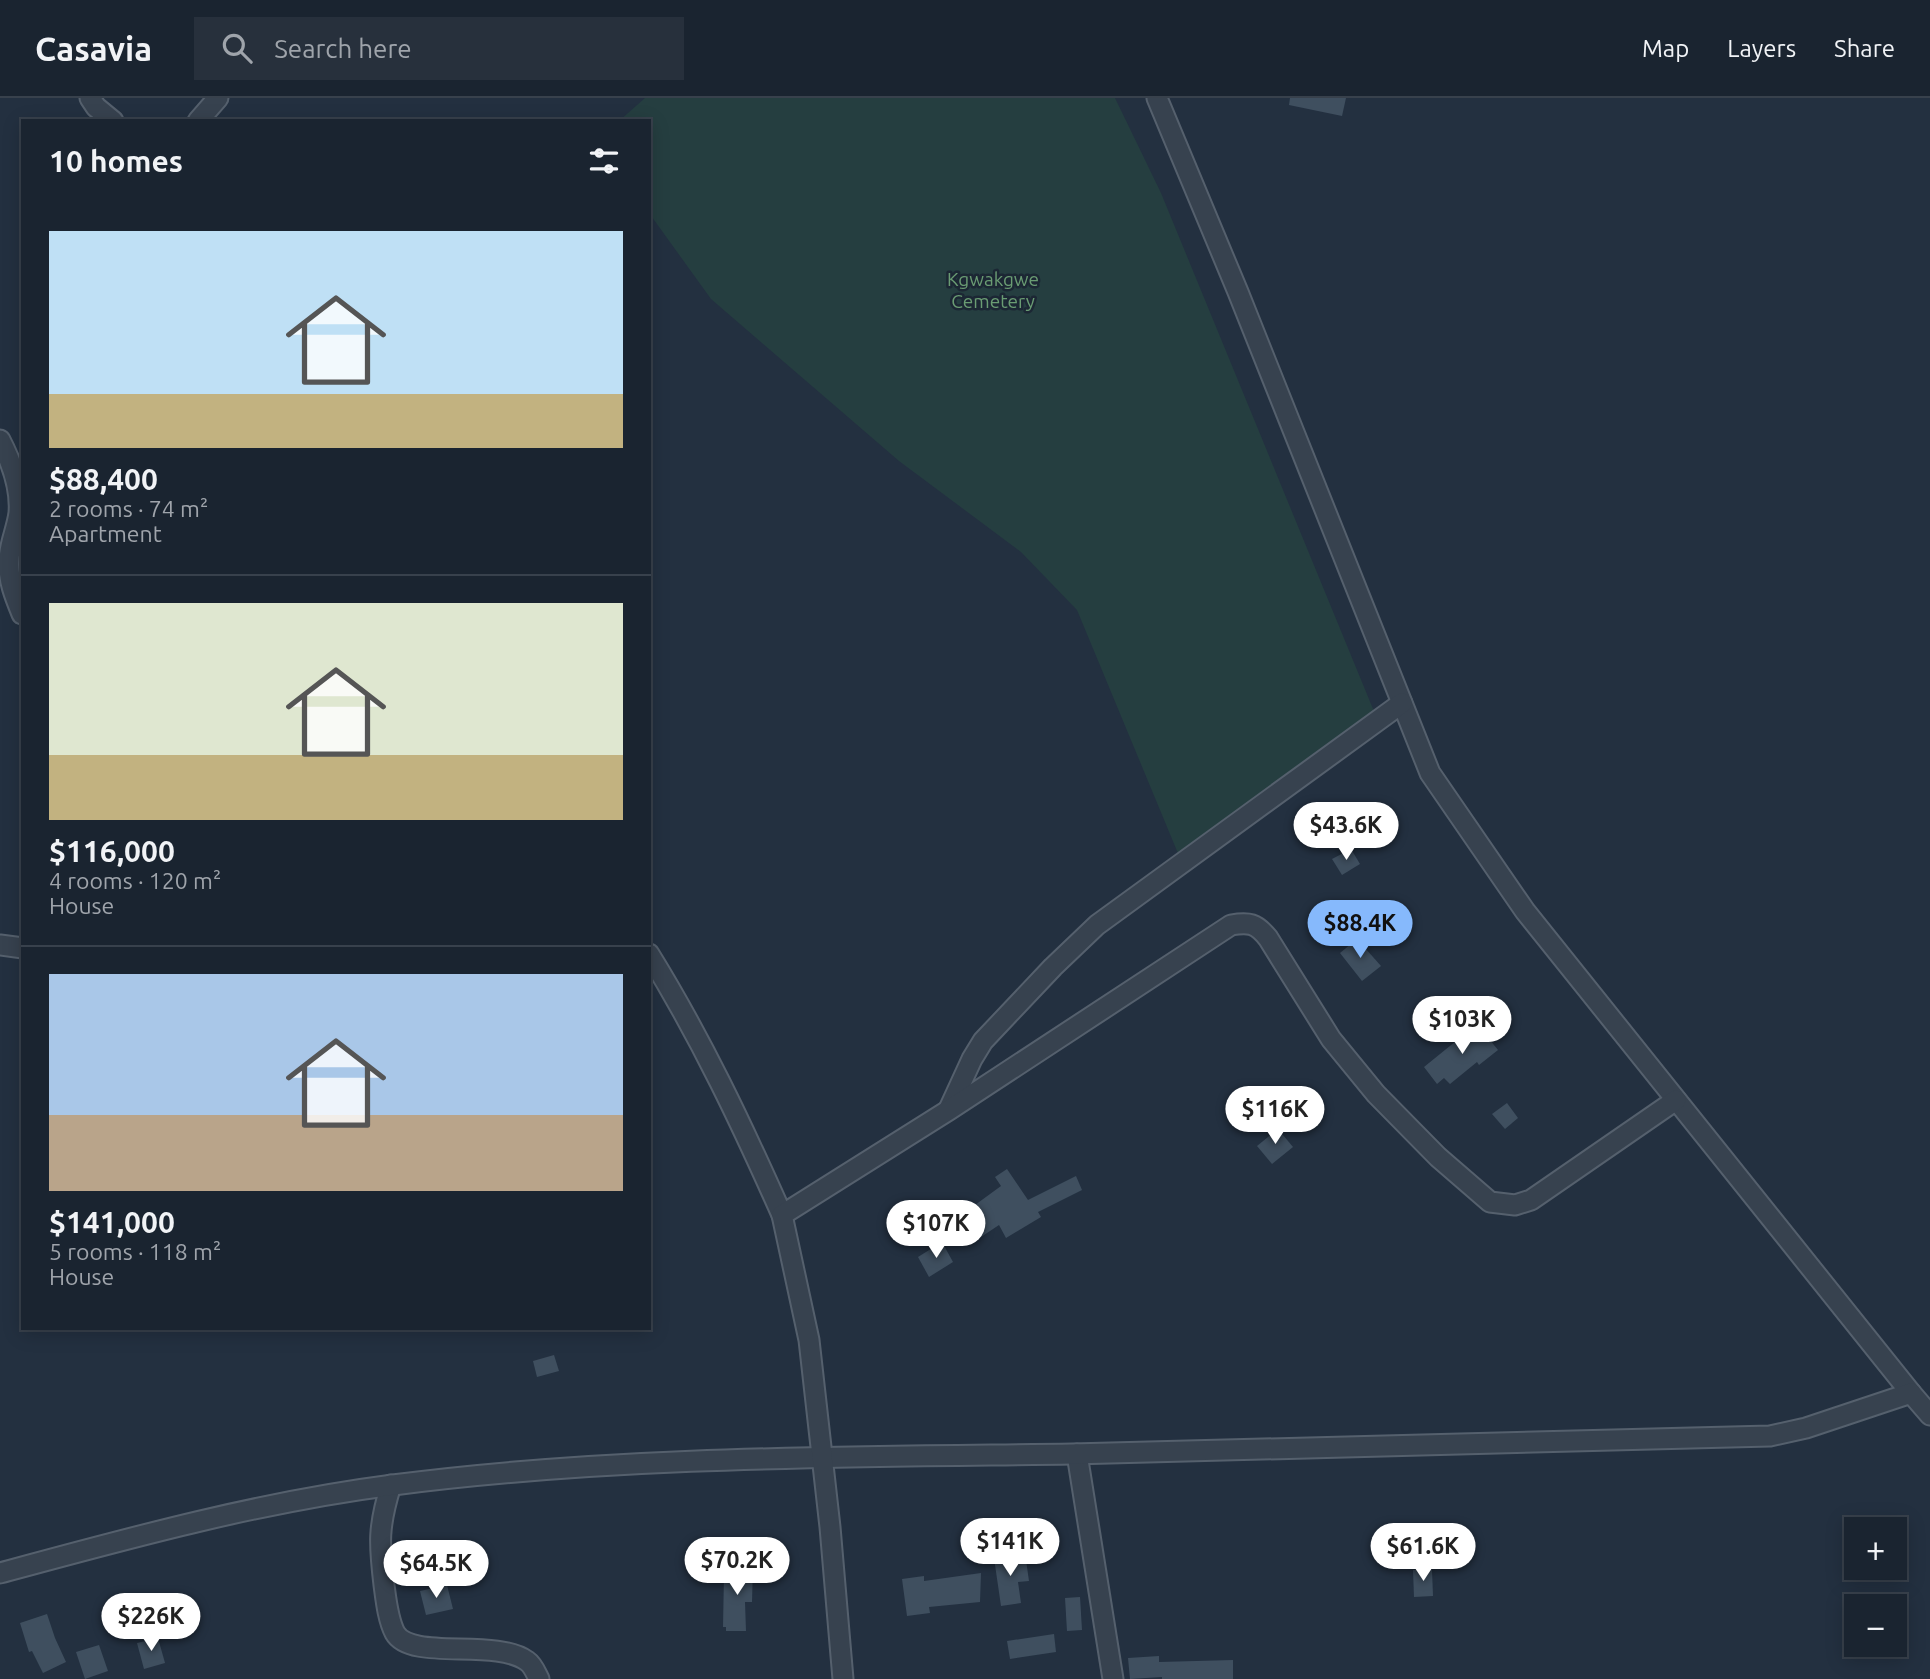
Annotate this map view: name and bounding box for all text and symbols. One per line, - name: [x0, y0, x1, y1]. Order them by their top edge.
- search box: [194, 17, 684, 80]
- icon: search: [218, 29, 256, 67]
- text: Casavia: [35, 30, 152, 67]
- text: Search here: [274, 34, 412, 63]
- text: Map: [1642, 35, 1689, 62]
- text: Layers: [1727, 35, 1796, 62]
- text: Share: [1834, 35, 1895, 62]
- icon: filters: [585, 142, 623, 180]
- text: 10 homes: [49, 144, 183, 178]
- park label: Kgwakgwe Cemetery: [947, 268, 1039, 312]
- icon: home: [273, 277, 399, 403]
- text: $88,400: [49, 462, 158, 496]
- text: 2 rooms · 74 m²: [49, 496, 208, 521]
- text: Apartment: [49, 521, 162, 546]
- icon: home: [273, 649, 399, 775]
- pin: $43.6K: [1289, 802, 1403, 862]
- text: $43.6K: [1310, 812, 1382, 837]
- text: $116,000: [49, 834, 175, 868]
- text: 4 rooms · 120 m²: [49, 868, 221, 893]
- text: House: [49, 893, 114, 918]
- pin: $88.4K: [1303, 900, 1417, 960]
- text: $88.4K: [1324, 910, 1396, 935]
- pin: $103K: [1413, 996, 1511, 1056]
- text: $103K: [1428, 1006, 1496, 1031]
- icon: home: [273, 1020, 399, 1146]
- pin: $116K: [1226, 1086, 1324, 1146]
- text: $116K: [1241, 1096, 1309, 1121]
- pin: $107K: [887, 1200, 985, 1260]
- text: $141,000: [49, 1205, 175, 1239]
- text: $107K: [902, 1210, 970, 1235]
- text: 5 rooms · 118 m²: [49, 1239, 221, 1264]
- text: House: [49, 1264, 114, 1289]
- map controls: [1844, 1517, 1907, 1657]
- button: +: [1844, 1517, 1907, 1580]
- pin: $141K: [961, 1518, 1059, 1578]
- pin: $61.6K: [1366, 1524, 1480, 1583]
- text: $141K: [976, 1528, 1044, 1553]
- text: $61.6K: [1387, 1533, 1459, 1558]
- pin: $70.2K: [680, 1538, 794, 1597]
- pin: $64.5K: [379, 1540, 493, 1600]
- text: $70.2K: [701, 1547, 773, 1572]
- text: $64.5K: [400, 1550, 472, 1575]
- pin: $226K: [102, 1594, 200, 1653]
- button: −: [1844, 1594, 1907, 1657]
- text: $226K: [117, 1603, 185, 1628]

